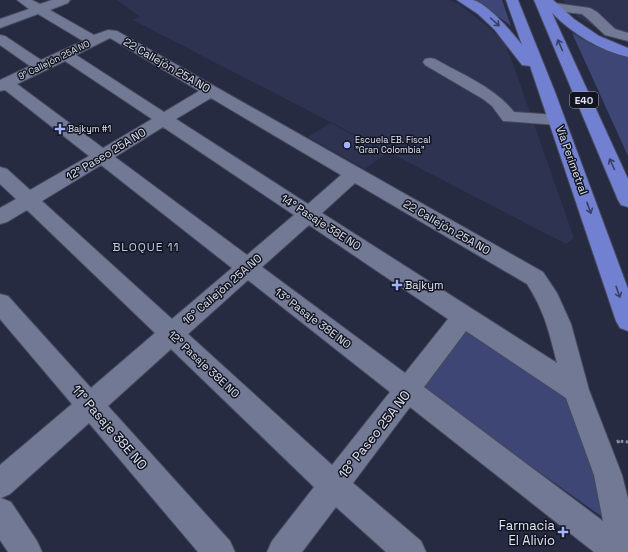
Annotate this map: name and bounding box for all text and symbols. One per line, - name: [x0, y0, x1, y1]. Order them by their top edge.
- one-way arrow: [490, 18, 500, 27]
- street label: 22 Callejón 25A NO: [121, 34, 213, 96]
- street label: 9° Callejón 25A NO: [16, 37, 92, 83]
- one-way arrow: [555, 39, 563, 51]
- road number: E40: [570, 92, 598, 108]
- place label: Bajkym #1: [68, 123, 111, 135]
- marker: Bajkym #1: [55, 124, 65, 134]
- street label: Vía Perimetral: [553, 124, 591, 196]
- street label: 12° Paseo 25A NO: [64, 125, 148, 183]
- place label: Escuela EB. Fiscal "Gran Colombia": [355, 134, 431, 156]
- marker: Escuela EB. Fiscal "Gran Colombia": [342, 140, 352, 150]
- one-way arrow: [608, 158, 615, 170]
- street label: 14° Pasaje 38E NO: [278, 191, 364, 253]
- street label: 22 Callejón 25A NO: [401, 196, 493, 258]
- one-way arrow: [585, 201, 593, 213]
- district label: BLOQUE 11: [112, 239, 180, 255]
- street label: 16° Callejón 25A NO: [180, 251, 264, 327]
- place label: Bajkym: [405, 278, 443, 292]
- marker: Bajkym: [392, 280, 402, 290]
- street label: 13° Pasaje 38E NO: [272, 285, 354, 351]
- one-way arrow: [615, 286, 622, 299]
- street label: 12° Pasaje 38E NO: [165, 327, 243, 401]
- street label: 11° Pasaje 38E NO: [68, 381, 151, 473]
- street label: 18° Paseo 25A NO: [335, 387, 414, 482]
- place label: Farmacia El Alivio: [499, 517, 556, 549]
- marker: Farmacia El Alivio: [558, 527, 568, 537]

